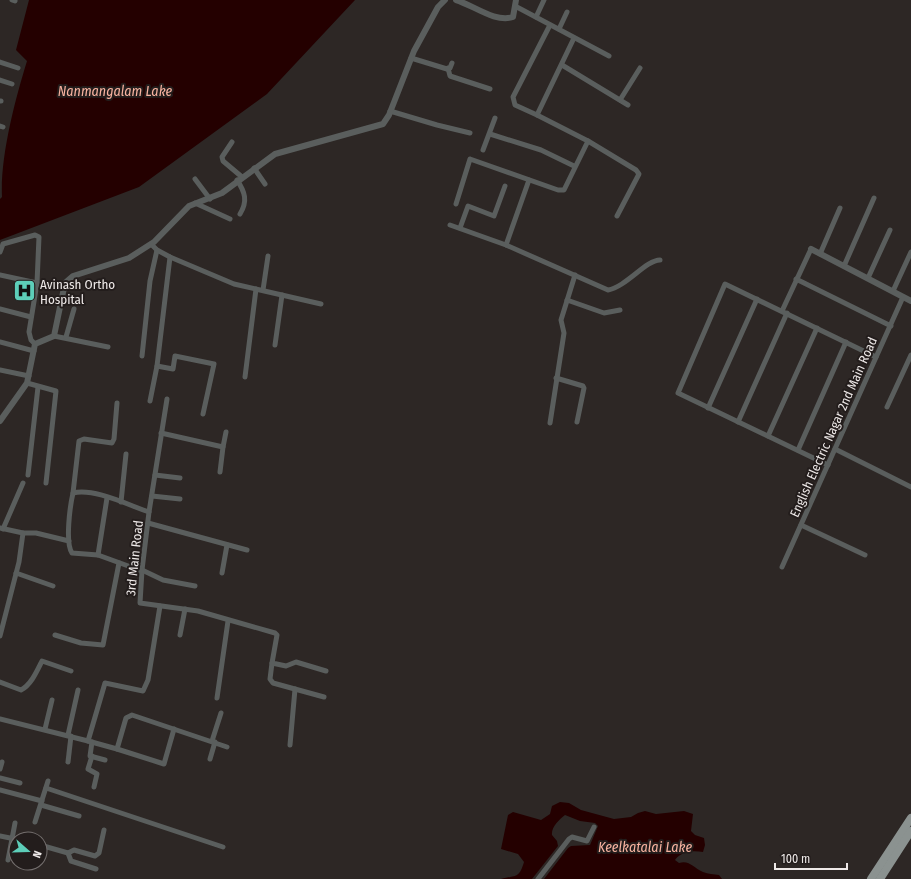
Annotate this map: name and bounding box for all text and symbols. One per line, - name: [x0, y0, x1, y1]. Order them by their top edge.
- water label: Nanmangalam Lake: [58, 83, 173, 100]
- place label: Avinash Ortho Hospital: [40, 277, 115, 307]
- hospital icon: Avinash Ortho Hospital: [11, 278, 37, 304]
- street label: English Electric Nagar 2nd Main Road: [787, 335, 880, 520]
- street label: 3rd Main Road: [123, 520, 146, 597]
- north arrow: [8, 831, 48, 871]
- water label: Keelkatalai Lake: [598, 839, 692, 856]
- scale bar: [775, 845, 847, 871]
- text: N: [30, 849, 44, 860]
- text: 100 m: [781, 852, 810, 866]

